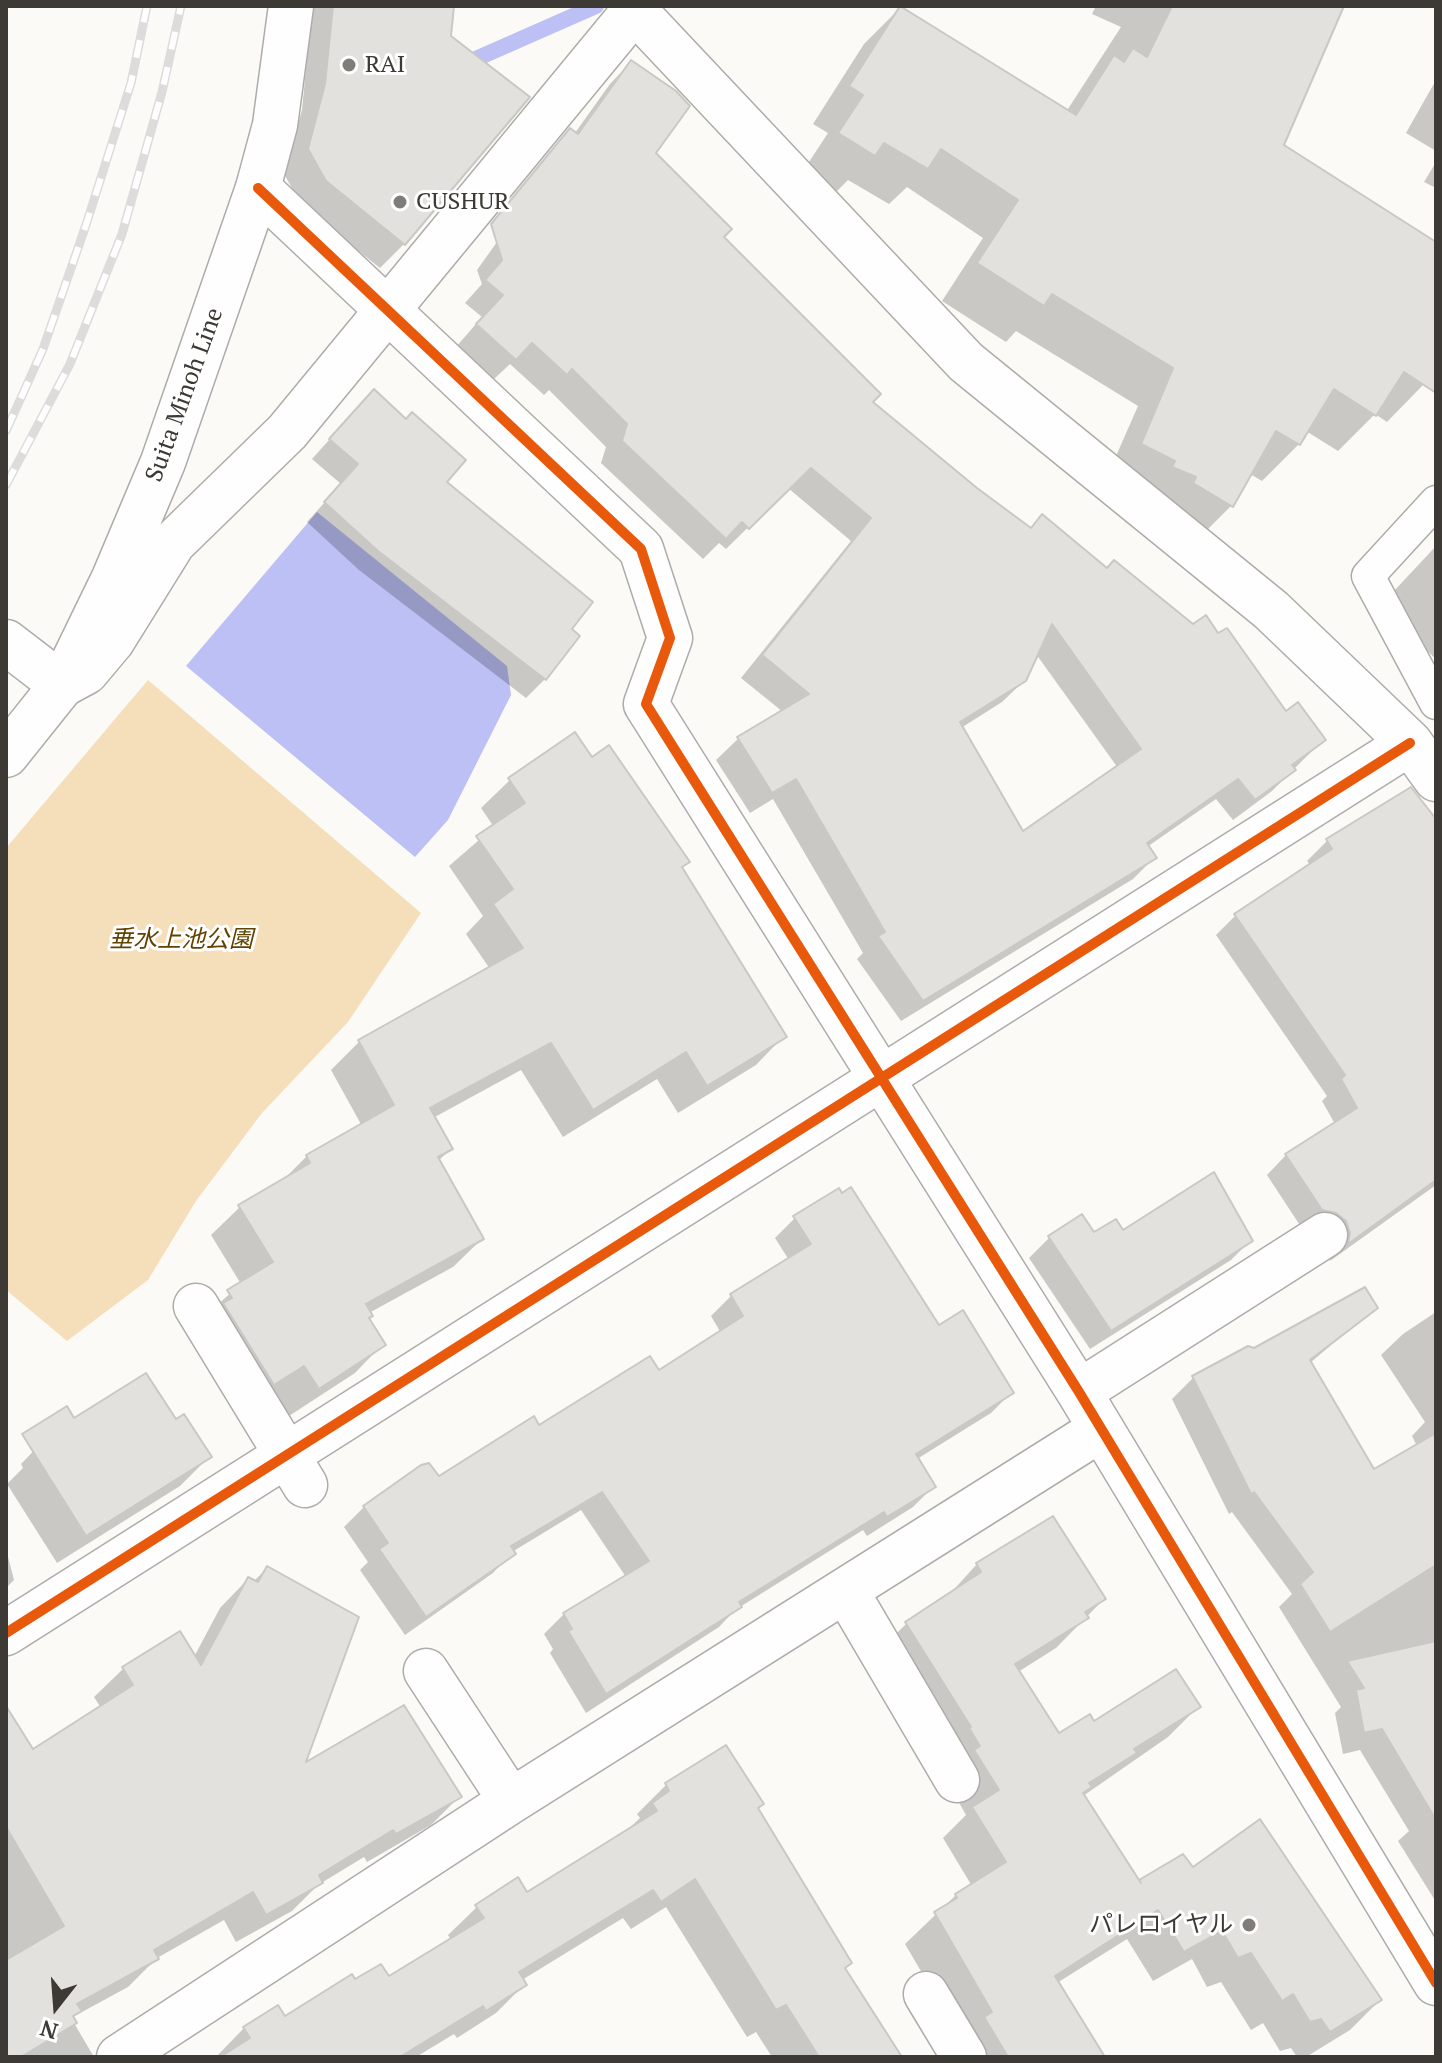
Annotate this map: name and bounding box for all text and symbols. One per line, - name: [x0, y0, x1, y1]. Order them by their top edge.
- place label: RAI: [365, 51, 405, 79]
- marker: RAI: [340, 56, 358, 74]
- place label: CUSHUR: [416, 188, 509, 216]
- marker: CUSHUR: [391, 193, 409, 211]
- street label: Suita Minoh Line: [140, 304, 230, 486]
- park label: 垂水上池公園: [109, 926, 253, 954]
- place label: パレロイヤル: [1089, 1911, 1233, 1939]
- marker: パレロイヤル: [1240, 1916, 1258, 1934]
- north arrow: [16, 1967, 96, 2047]
- text: N: [37, 2014, 61, 2047]

